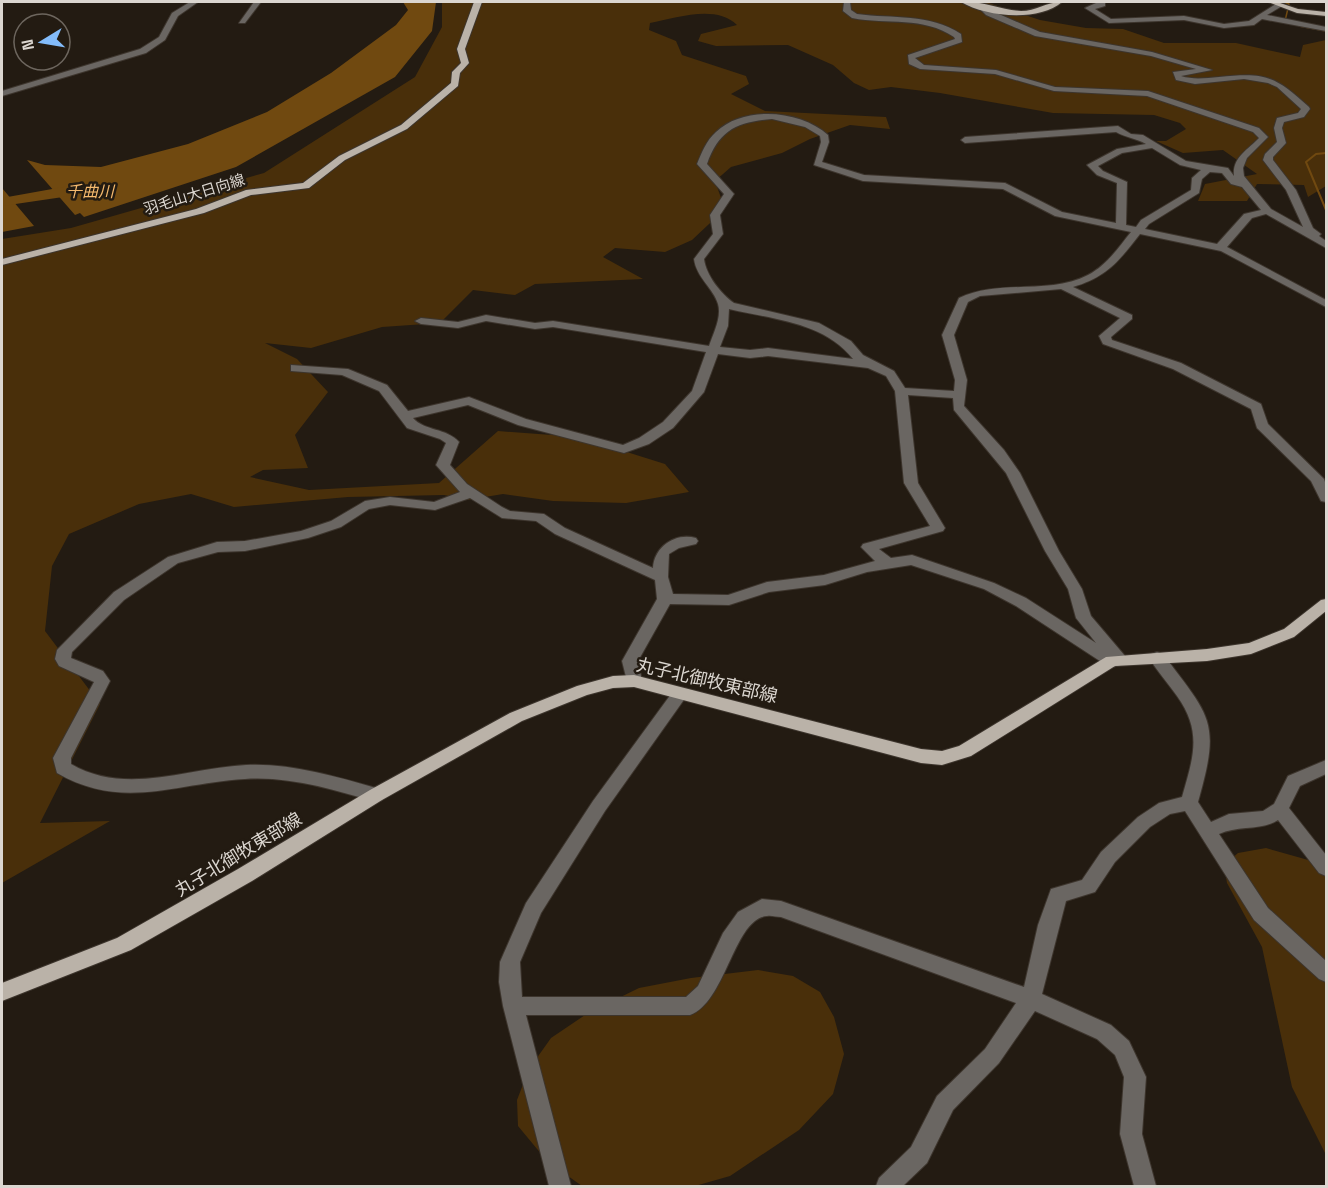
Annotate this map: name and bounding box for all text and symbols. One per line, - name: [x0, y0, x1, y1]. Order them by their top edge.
- north arrow: [12, 12, 72, 72]
- text: N: [16, 37, 39, 52]
- street label: 羽毛山大日向線: [141, 170, 247, 218]
- water label: 千曲川: [66, 181, 116, 202]
- street label: 丸子北御牧東部線: [634, 653, 780, 707]
- street label: 丸子北御牧東部線: [170, 807, 306, 901]

